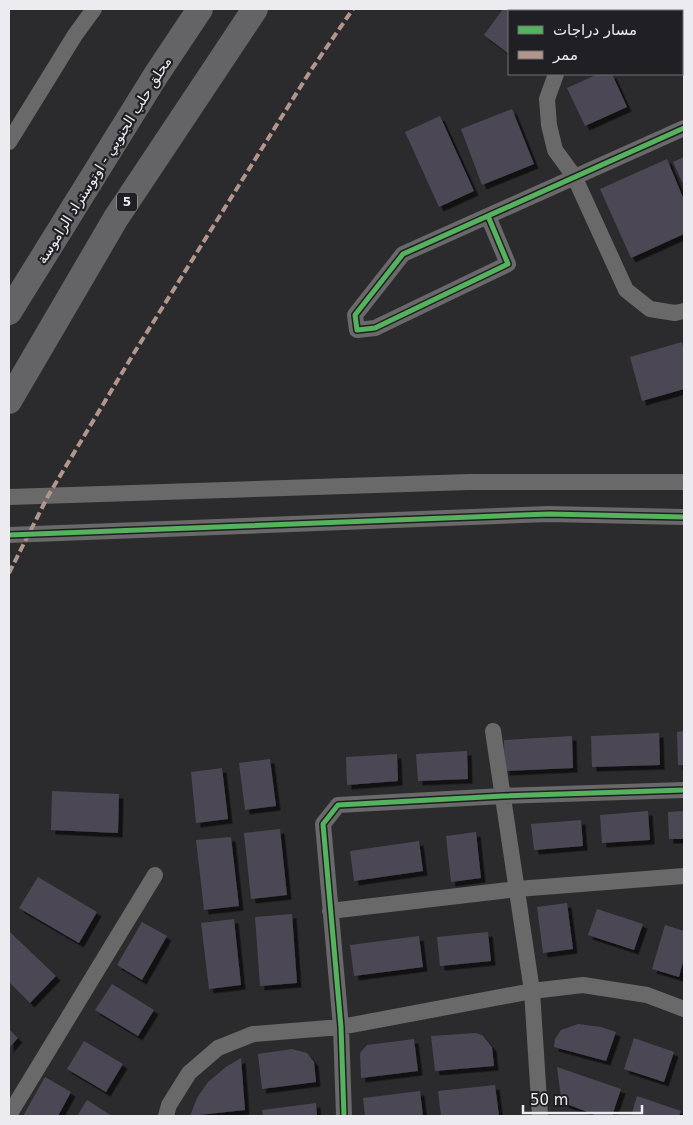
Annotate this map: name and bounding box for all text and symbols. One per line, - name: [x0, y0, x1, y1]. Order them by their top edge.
- legend: [508, 10, 683, 75]
- text: مسار دراجات: [553, 21, 637, 39]
- text: ممر: [552, 46, 578, 64]
- street label: محلق حلب الجنوبي - اوتوستراد الراموسة: [33, 54, 175, 267]
- road number: 5: [117, 192, 137, 212]
- scale bar: [523, 1082, 642, 1114]
- text: 50 m: [530, 1091, 568, 1109]

